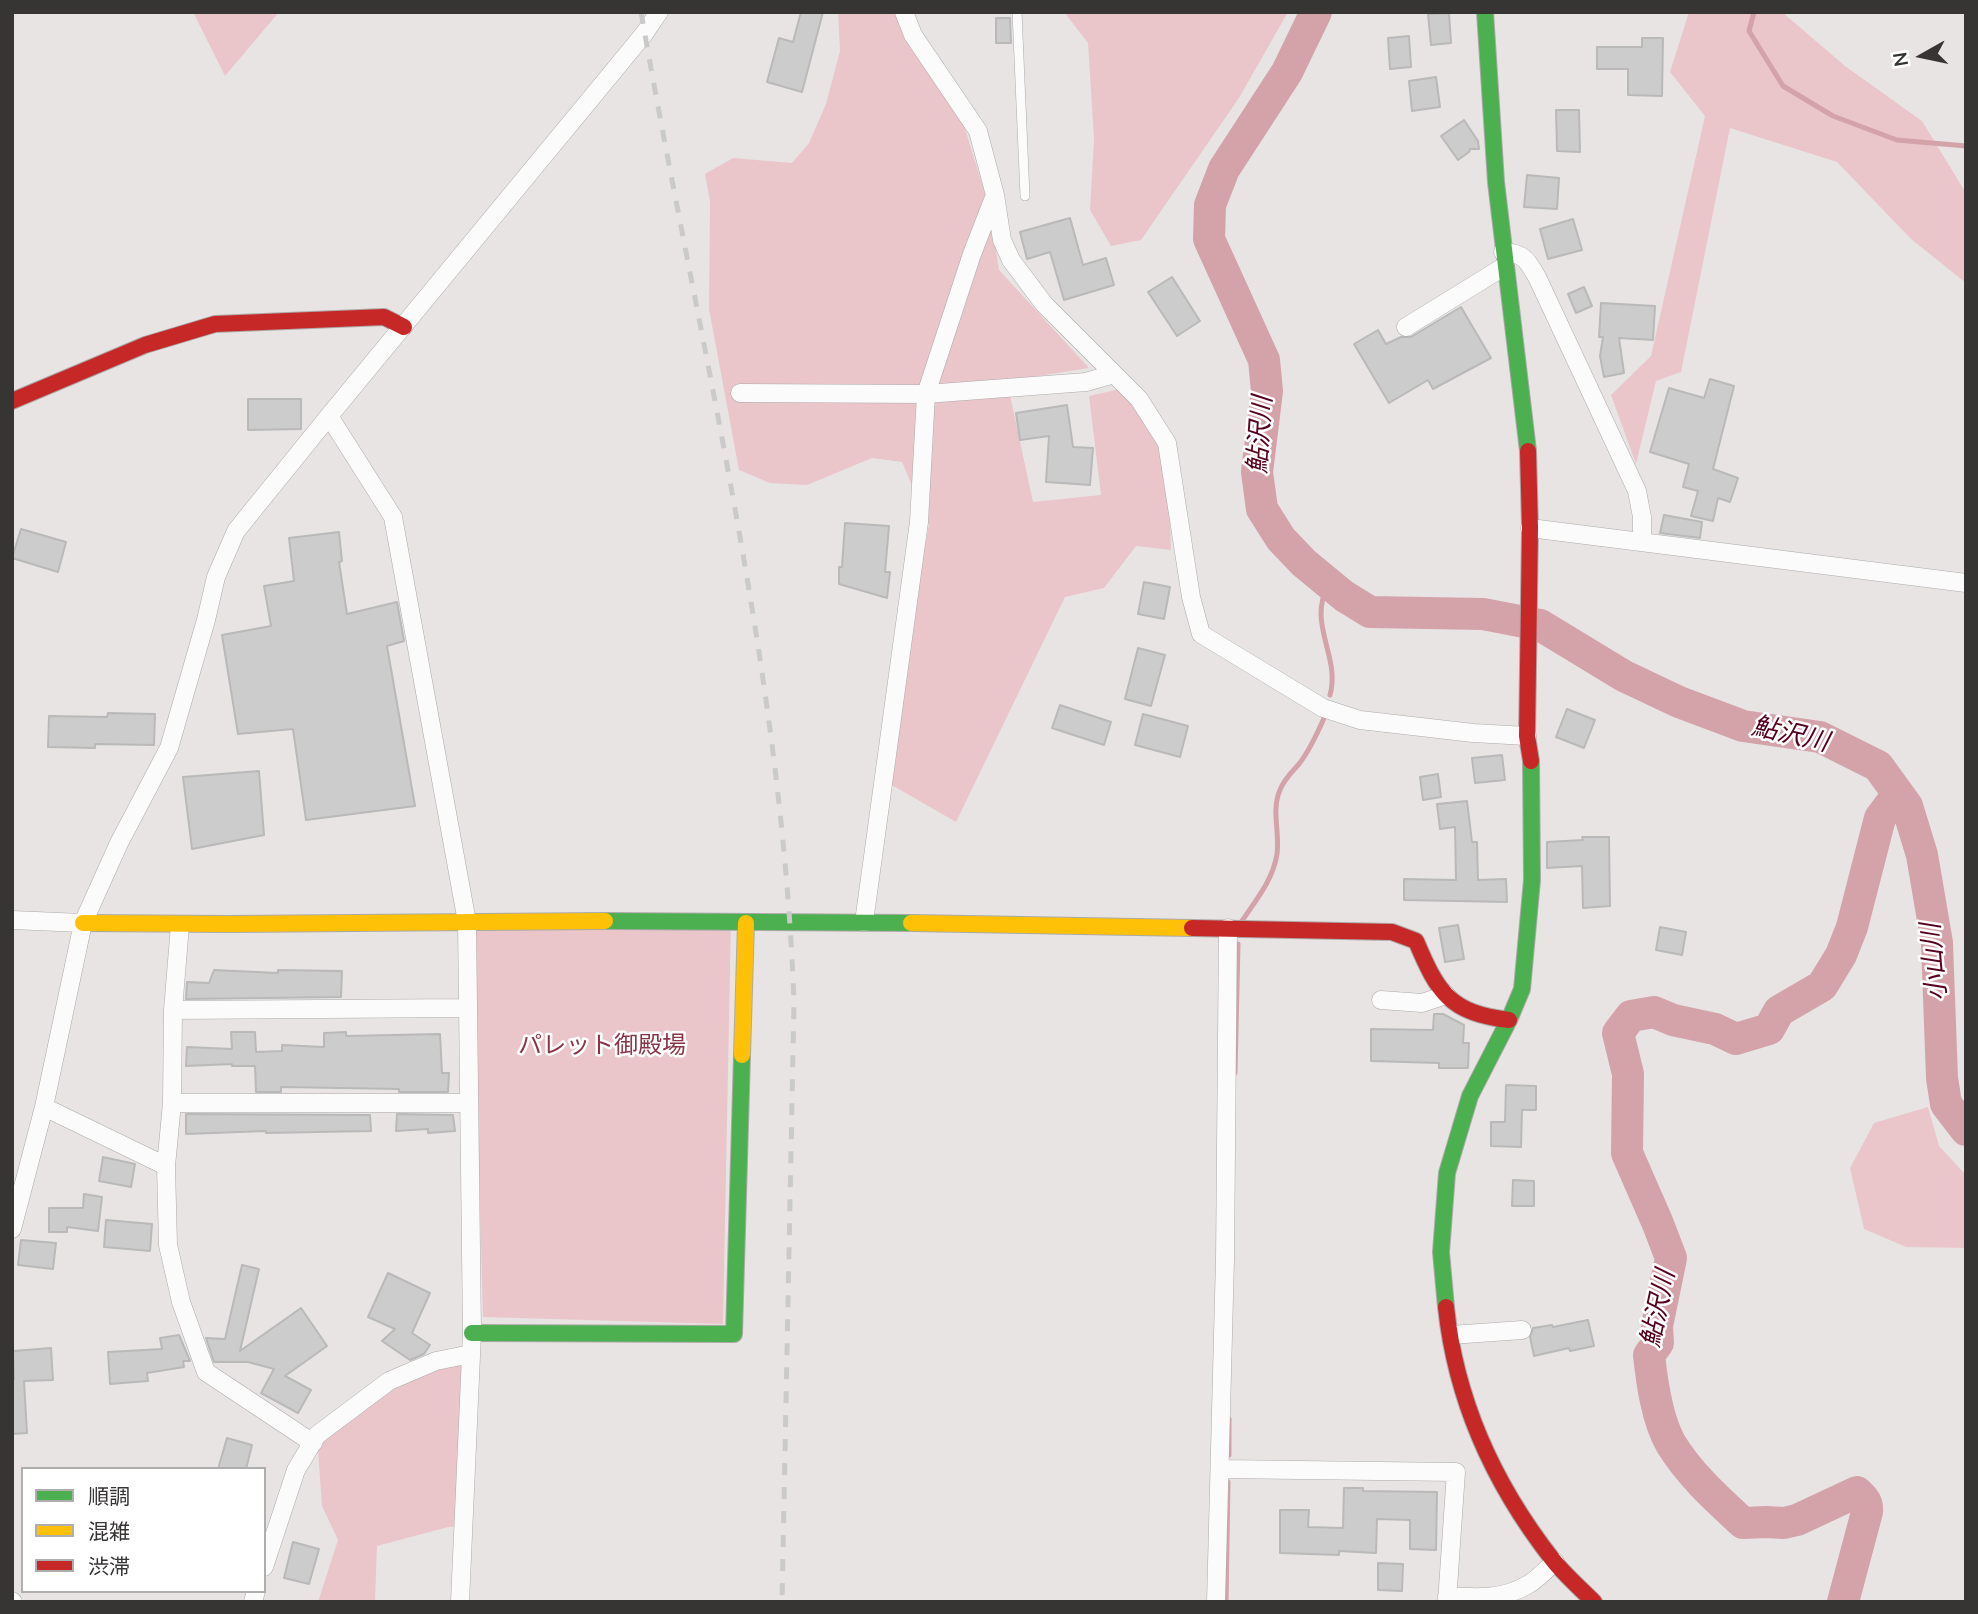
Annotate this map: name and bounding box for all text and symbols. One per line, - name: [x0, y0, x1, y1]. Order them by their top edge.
- north arrow: [1887, 21, 1957, 91]
- text: N: [1887, 50, 1915, 68]
- water label: 鮎沢川: [1244, 395, 1280, 475]
- water label: 鮎沢川: [1748, 712, 1832, 760]
- water label: 小山川: [1917, 922, 1955, 1002]
- park label: パレット御殿場: [518, 1033, 686, 1061]
- water label: 鮎沢川: [1637, 1268, 1683, 1350]
- legend: [21, 1467, 266, 1593]
- text: 順調: [88, 1483, 130, 1511]
- text: 混雑: [88, 1518, 130, 1546]
- text: 渋滞: [88, 1553, 130, 1581]

